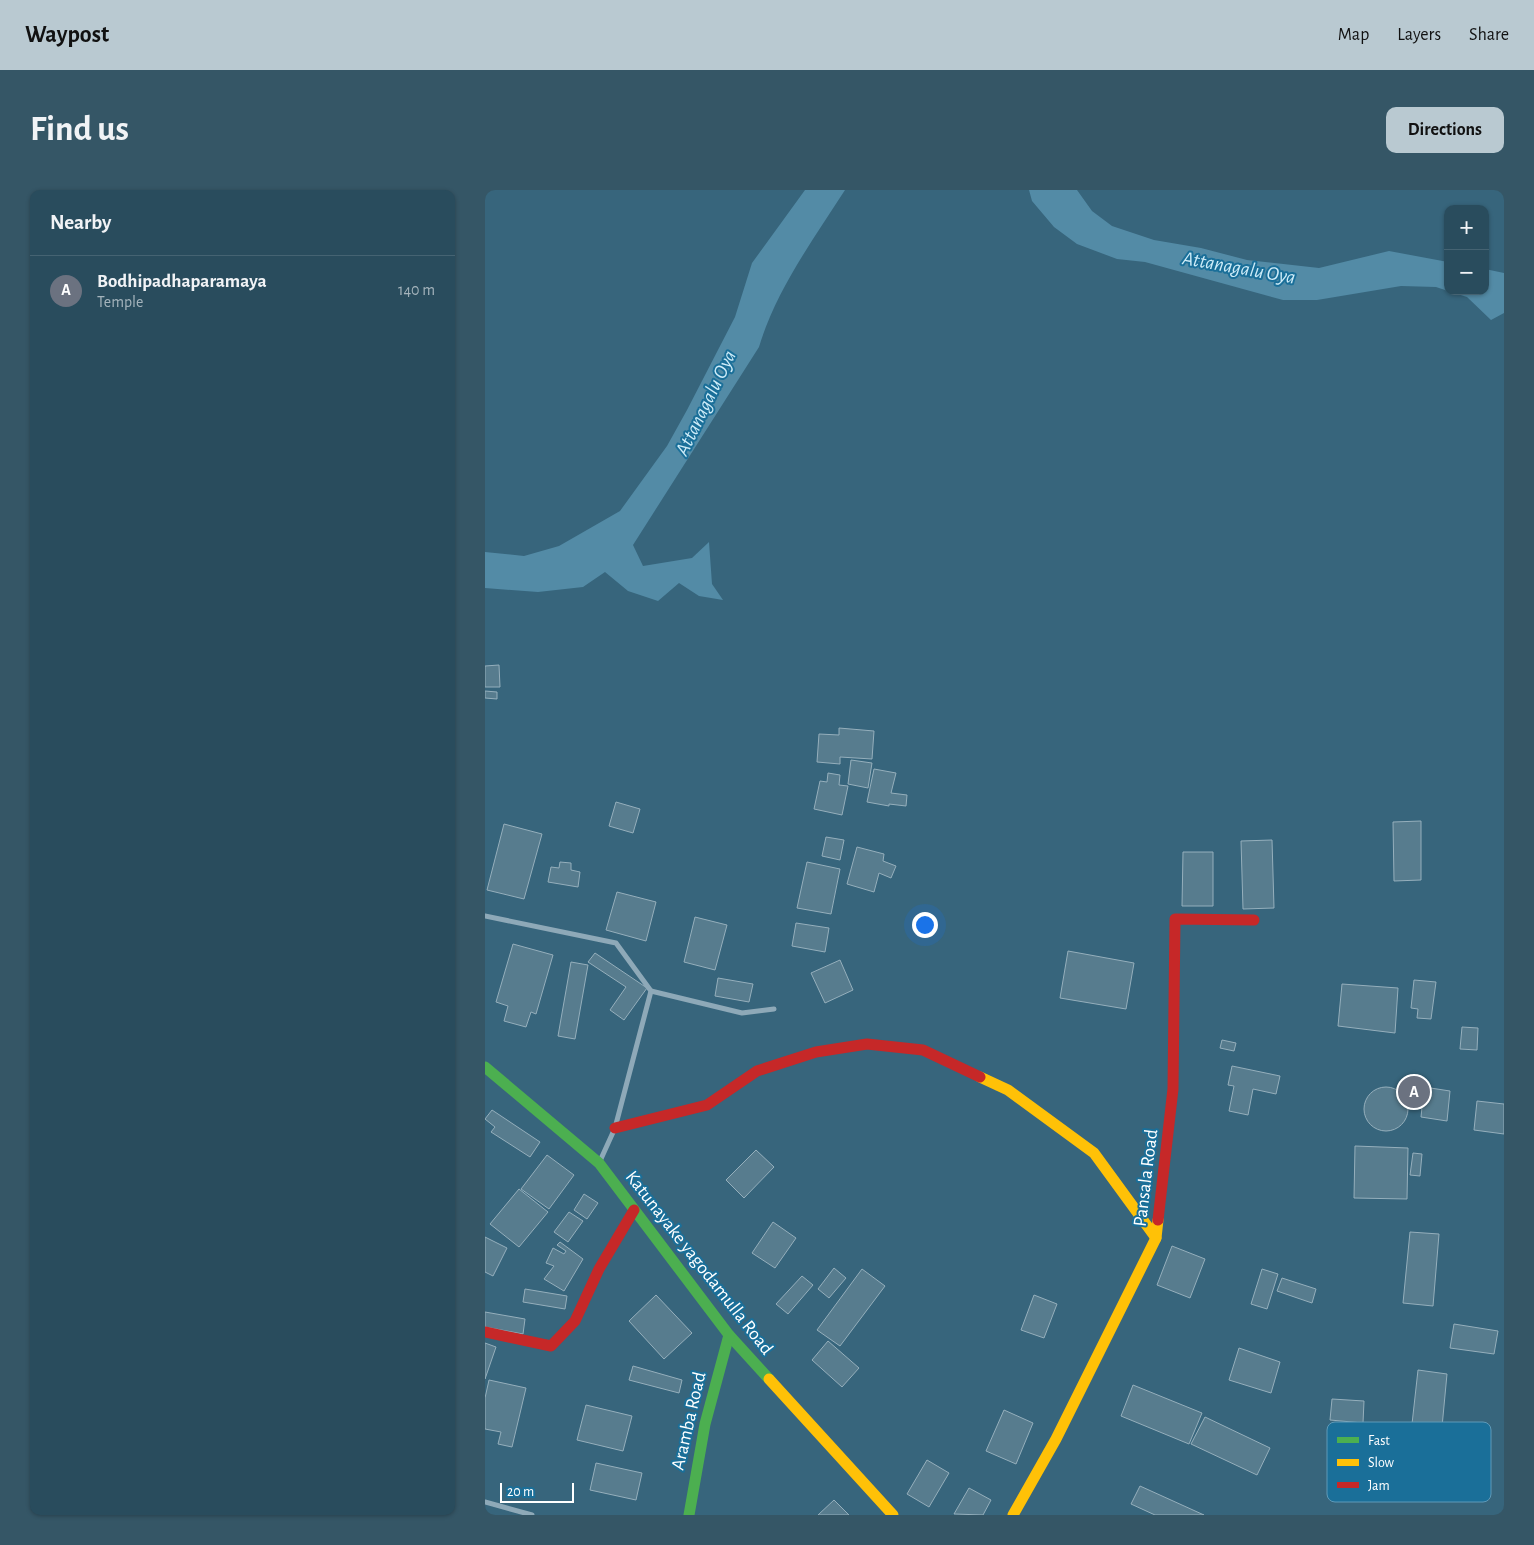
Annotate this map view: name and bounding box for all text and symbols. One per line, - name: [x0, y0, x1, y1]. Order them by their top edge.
- text: Waypost: [25, 23, 109, 47]
- text: Map: [1338, 26, 1369, 44]
- text: Layers: [1397, 26, 1441, 44]
- text: Share: [1469, 26, 1509, 44]
- button: Directions: [1386, 107, 1504, 153]
- text: Find us: [30, 112, 129, 147]
- map controls: [1444, 205, 1489, 295]
- button: +: [1444, 205, 1489, 250]
- text: Nearby: [50, 212, 111, 233]
- water label: Attanagalu Oya: [1180, 248, 1297, 288]
- button: −: [1444, 250, 1489, 295]
- text: Bodhipadhaparamaya: [97, 272, 267, 291]
- text: A: [61, 282, 71, 298]
- text: 140 m: [398, 282, 435, 298]
- text: Temple: [97, 294, 143, 310]
- water label: Attanagalu Oya: [672, 347, 740, 460]
- your location: [912, 912, 938, 938]
- pin: A: [1398, 1073, 1430, 1111]
- street label: Pansala Road: [1131, 1128, 1161, 1228]
- street label: Katunayake yagodamulla Road: [622, 1168, 777, 1359]
- street label: Aramba Road: [668, 1370, 710, 1472]
- legend: [1327, 1422, 1491, 1502]
- text: Fast: [1368, 1434, 1390, 1448]
- text: Slow: [1368, 1456, 1395, 1470]
- text: Jam: [1368, 1479, 1390, 1493]
- scale bar: [500, 1480, 574, 1503]
- text: 20 m: [507, 1485, 534, 1499]

